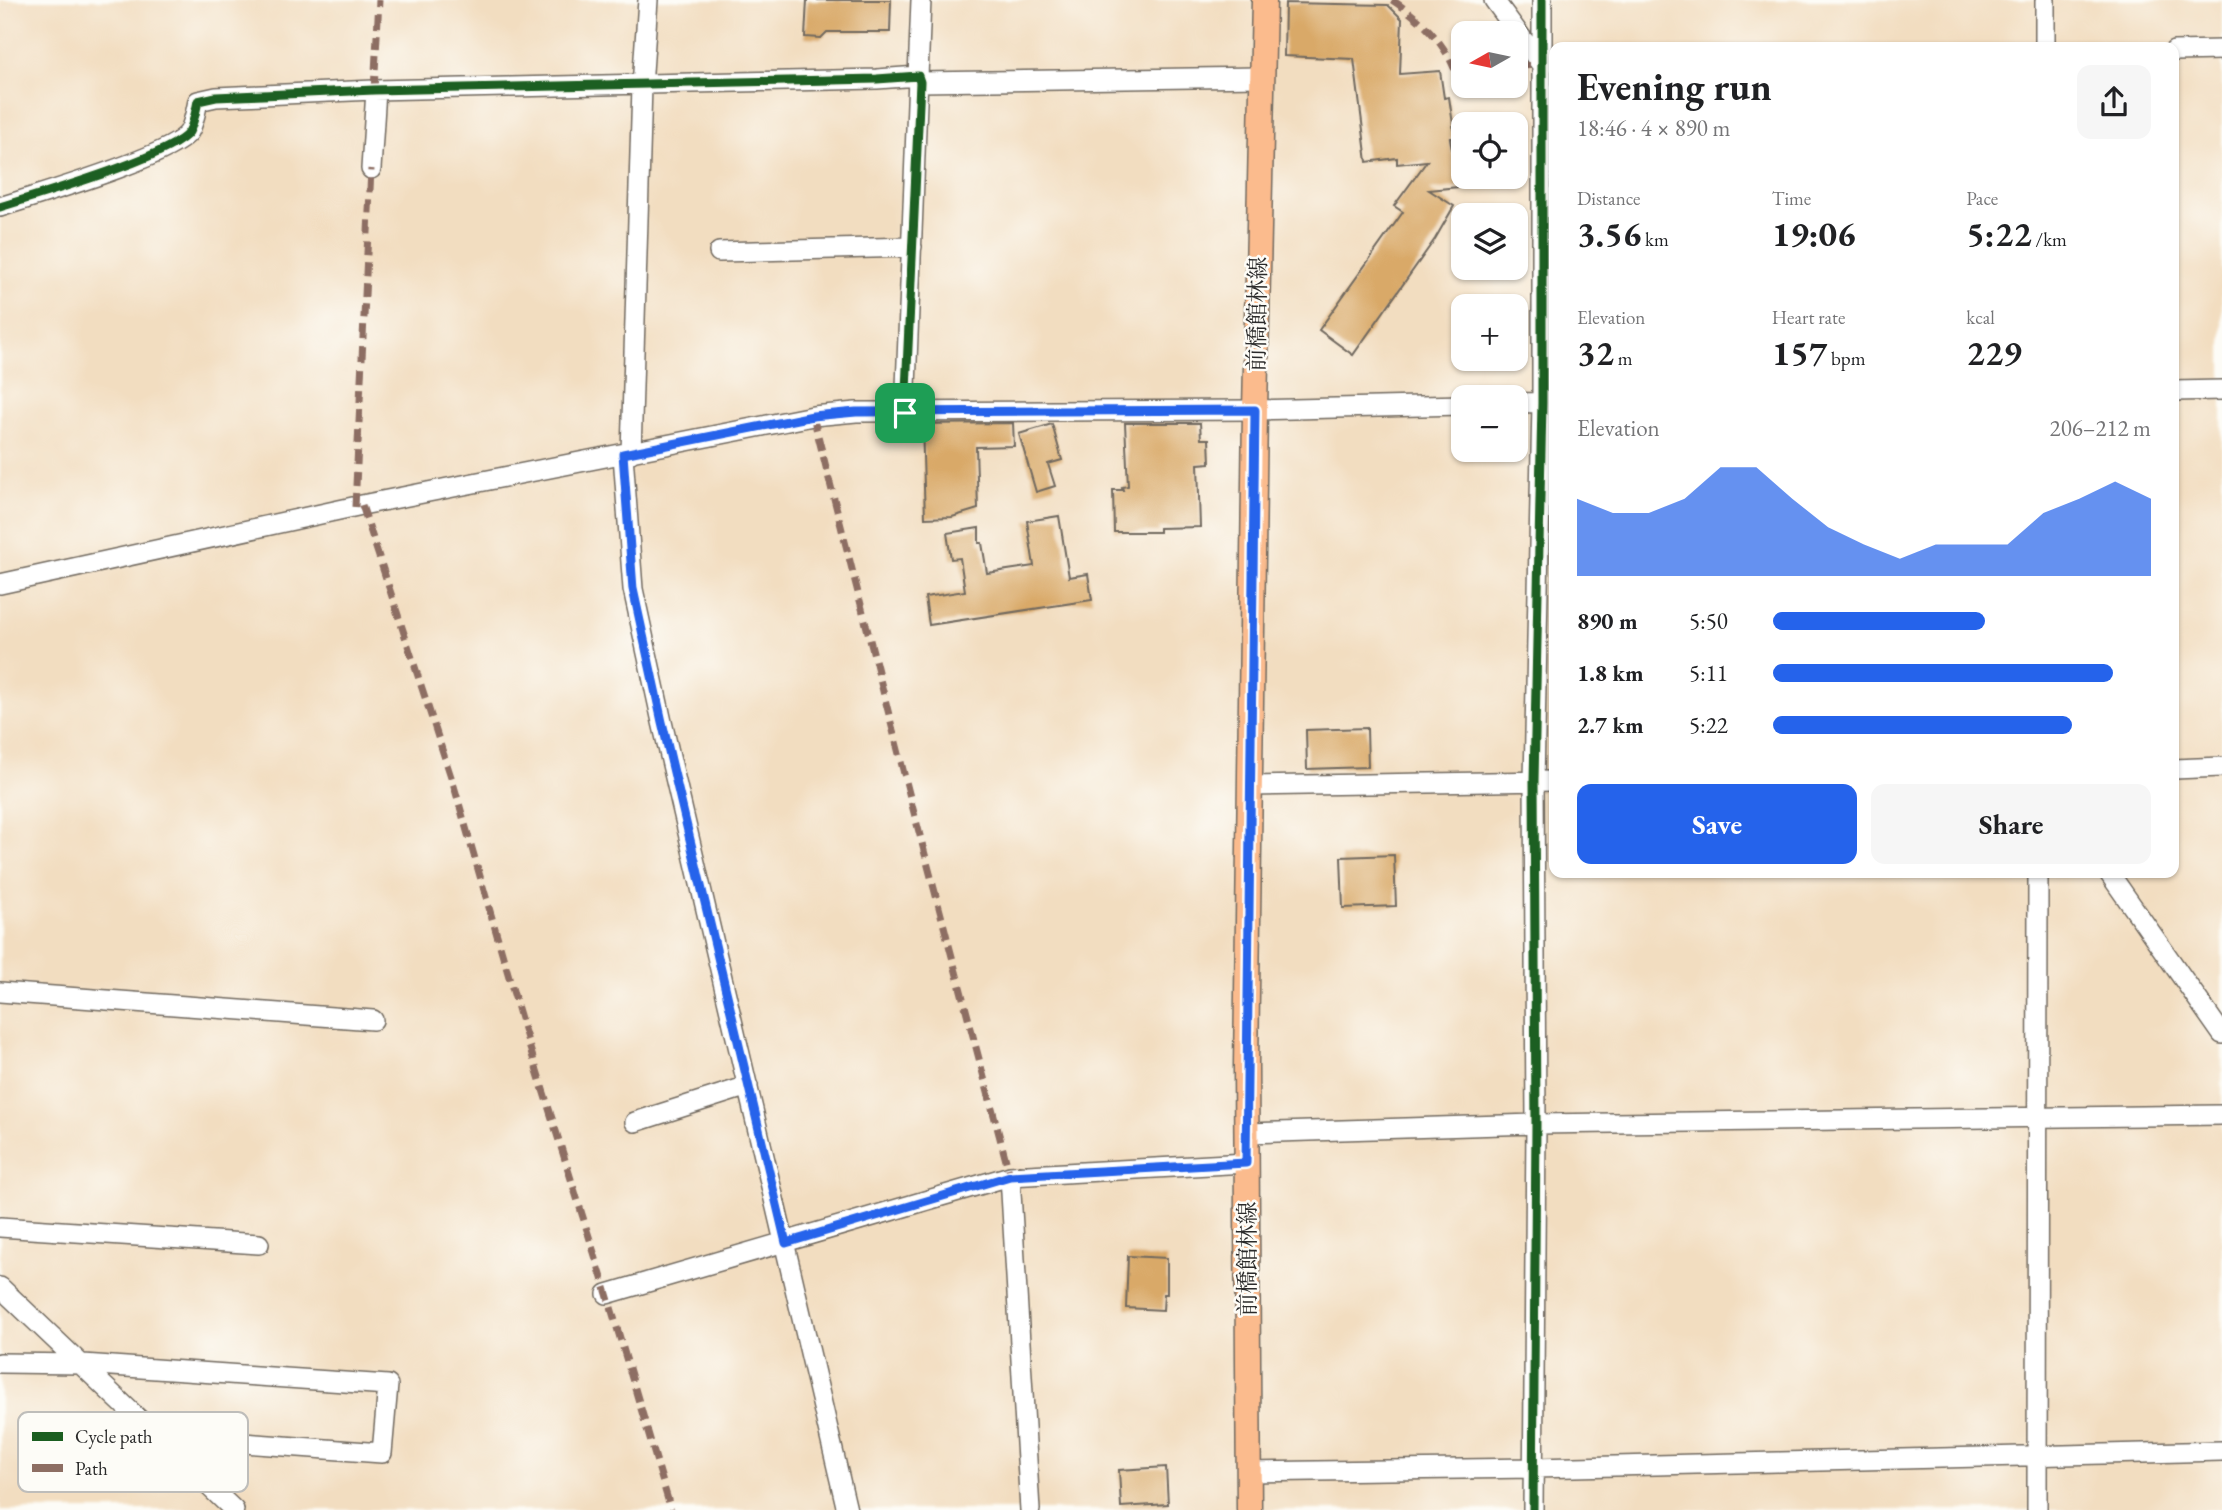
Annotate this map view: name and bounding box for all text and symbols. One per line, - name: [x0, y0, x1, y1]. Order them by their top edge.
- north arrow: [1451, 21, 1528, 98]
- map controls: [1451, 21, 1528, 462]
- text: Evening run: [1577, 62, 1772, 111]
- button: share: [2077, 65, 2151, 139]
- button: locate: [1451, 112, 1528, 189]
- text: 18:46 · 4 × 890 m: [1577, 113, 1730, 143]
- text: Distance: [1577, 186, 1640, 211]
- text: Time: [1772, 186, 1811, 211]
- text: Pace: [1966, 186, 1998, 211]
- button: layers: [1451, 203, 1528, 280]
- text: 3.56: [1577, 211, 1641, 256]
- text: 19:06: [1772, 211, 1856, 256]
- text: 5:22: [1966, 211, 2032, 256]
- text: km: [1641, 227, 1669, 252]
- text: /km: [2032, 227, 2067, 252]
- street label: 前橋館林線: [1241, 256, 1273, 372]
- button: +: [1451, 294, 1528, 371]
- text: Elevation: [1577, 305, 1645, 330]
- text: Heart rate: [1772, 305, 1845, 330]
- text: kcal: [1966, 305, 1995, 330]
- text: 32: [1577, 330, 1614, 375]
- text: 157: [1772, 330, 1827, 375]
- text: 229: [1966, 330, 2022, 375]
- text: m: [1614, 346, 1633, 371]
- text: bpm: [1827, 346, 1865, 371]
- pin: [875, 383, 935, 443]
- button: −: [1451, 385, 1528, 462]
- icon: arrive: [886, 394, 924, 432]
- text: Elevation: [1577, 413, 1660, 443]
- text: 206–212 m: [2050, 413, 2151, 443]
- text: 890 m: [1577, 606, 1638, 636]
- text: 5:50: [1689, 606, 1728, 636]
- text: 1.8 km: [1577, 658, 1644, 688]
- text: 5:11: [1689, 658, 1728, 688]
- text: 2.7 km: [1577, 710, 1644, 740]
- text: 5:22: [1689, 710, 1728, 740]
- button: Save: [1577, 784, 1857, 864]
- button: Share: [1871, 784, 2151, 864]
- street label: 前橋館林線: [1232, 1202, 1262, 1317]
- legend: [18, 1412, 248, 1492]
- text: Cycle path: [75, 1424, 153, 1449]
- text: Path: [75, 1456, 108, 1481]

